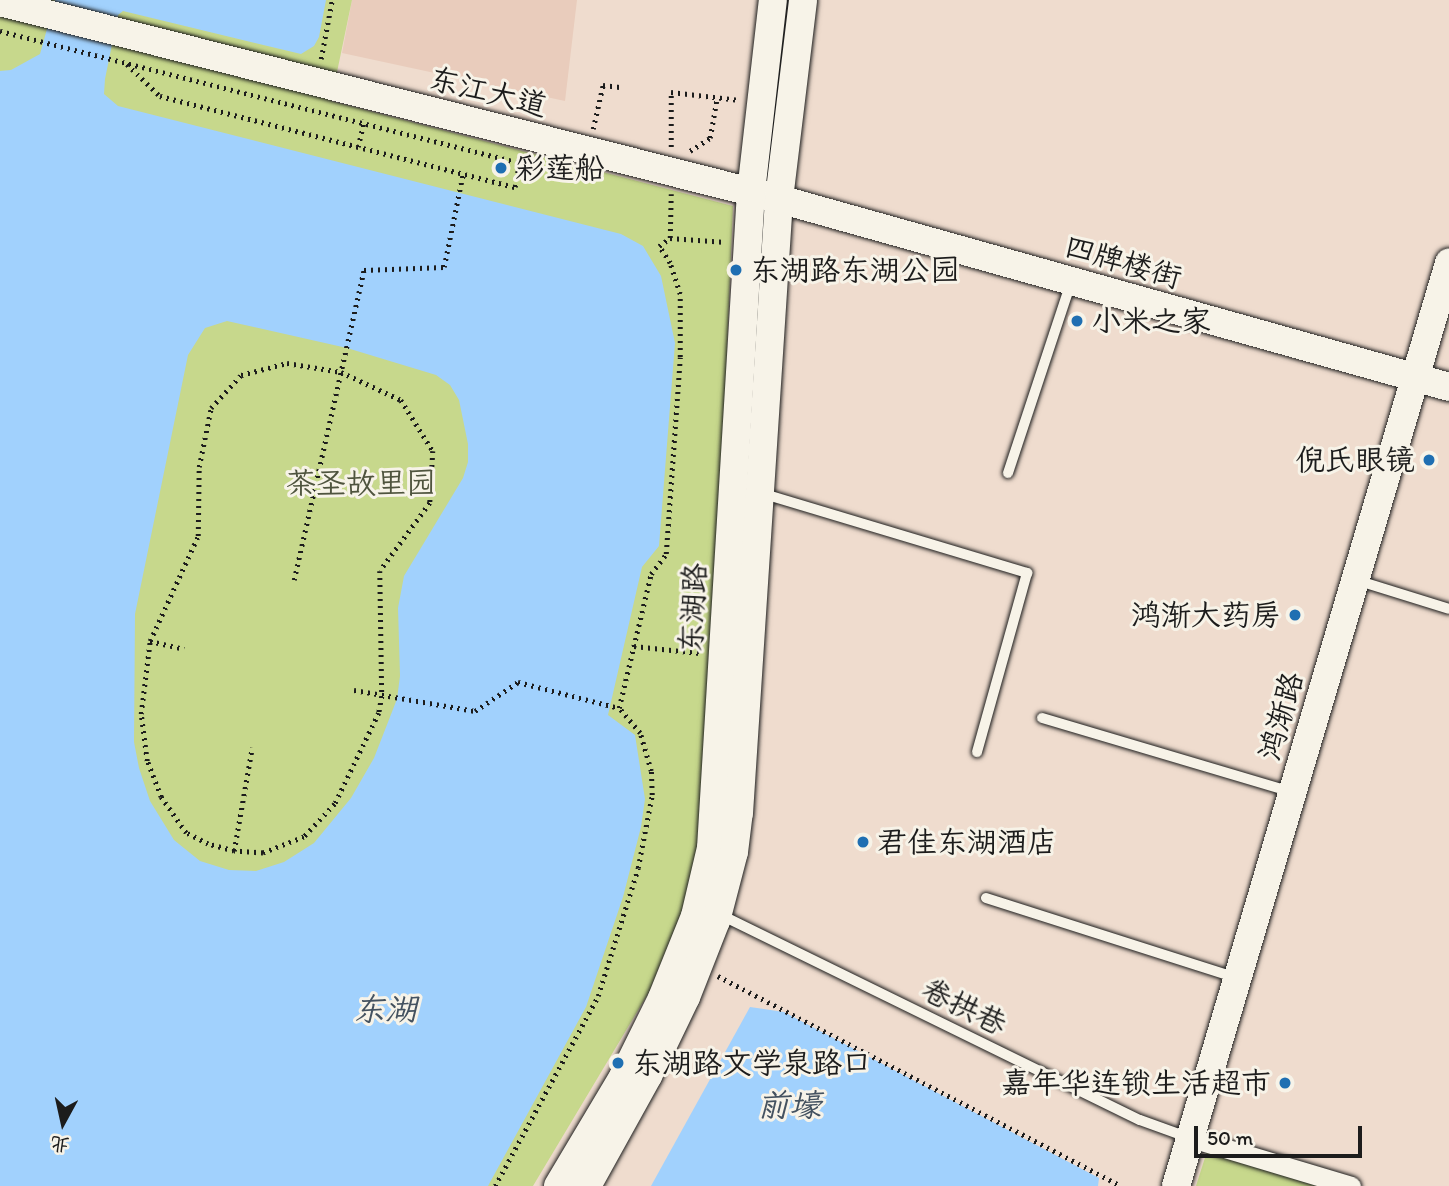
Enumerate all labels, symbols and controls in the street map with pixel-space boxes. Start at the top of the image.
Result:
street label: 东江大道 [425,60,551,124]
place label: 彩莲船 [515,150,605,186]
marker: 彩莲船 [493,160,509,176]
street label: 四牌楼街 [1060,228,1186,296]
place label: 东湖路东湖公园 [750,252,960,288]
marker: 东湖路东湖公园 [728,262,744,278]
place label: 小米之家 [1091,303,1211,339]
marker: 小米之家 [1069,313,1085,329]
place label: 倪氏眼镜 [1295,442,1415,478]
marker: 倪氏眼镜 [1421,452,1437,468]
park label: 茶圣故里园 [286,465,436,501]
street label: 东湖路 [673,562,713,654]
place label: 鸿渐大药房 [1131,597,1281,633]
marker: 鸿渐大药房 [1287,607,1303,623]
street label: 鸿渐路 [1251,668,1311,764]
place label: 君佳东湖酒店 [877,824,1057,860]
marker: 君佳东湖酒店 [855,834,871,850]
street label: 卷拱巷 [916,971,1012,1043]
water label: 东湖 [353,990,417,1028]
place label: 东湖路文学泉路口 [632,1045,872,1081]
marker: 东湖路文学泉路口 [610,1055,626,1071]
place label: 嘉年华连锁生活超市 [1001,1065,1271,1101]
marker: 嘉年华连锁生活超市 [1277,1075,1293,1091]
water label: 前壕 [757,1086,821,1124]
north arrow [28,1088,98,1158]
scale bar [1197,1112,1365,1156]
text: 50 m [1207,1125,1253,1150]
text: 北 [49,1132,71,1157]

